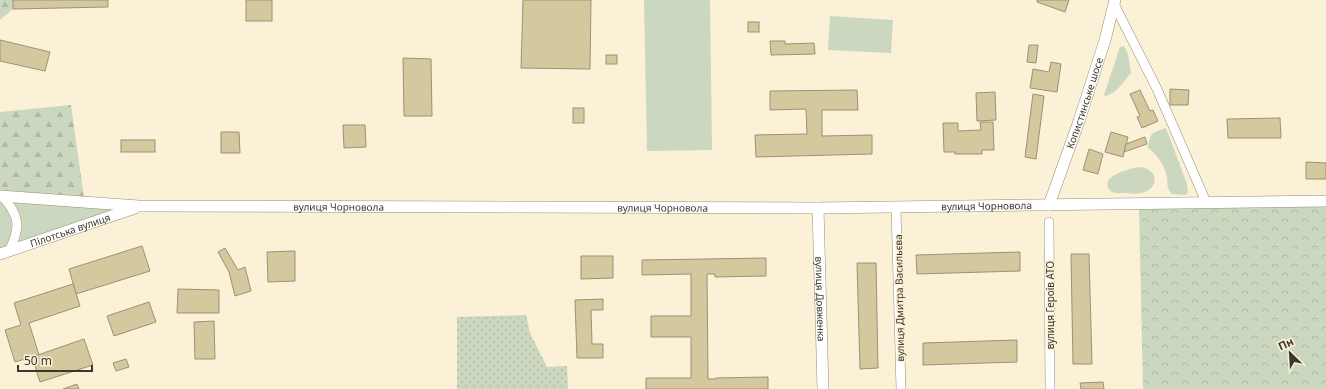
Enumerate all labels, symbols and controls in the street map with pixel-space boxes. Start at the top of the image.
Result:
street label: Копистинське шосе [1063,55,1106,150]
street label: вулиця Чорновола [941,198,1032,213]
street label: вулиця Чорновола [293,199,384,214]
street label: вулиця Чорновола [617,200,708,215]
street label: Пілотська вулиця [28,210,112,250]
street label: вулиця Дмитра Васильєва [891,234,907,362]
street label: вулиця Довженка [812,256,829,342]
street label: вулиця Героїв АТО [1043,260,1057,349]
north arrow [1270,333,1310,373]
text: Пн [1275,333,1296,354]
scale bar [18,347,92,373]
text: 50 m [24,352,52,369]

